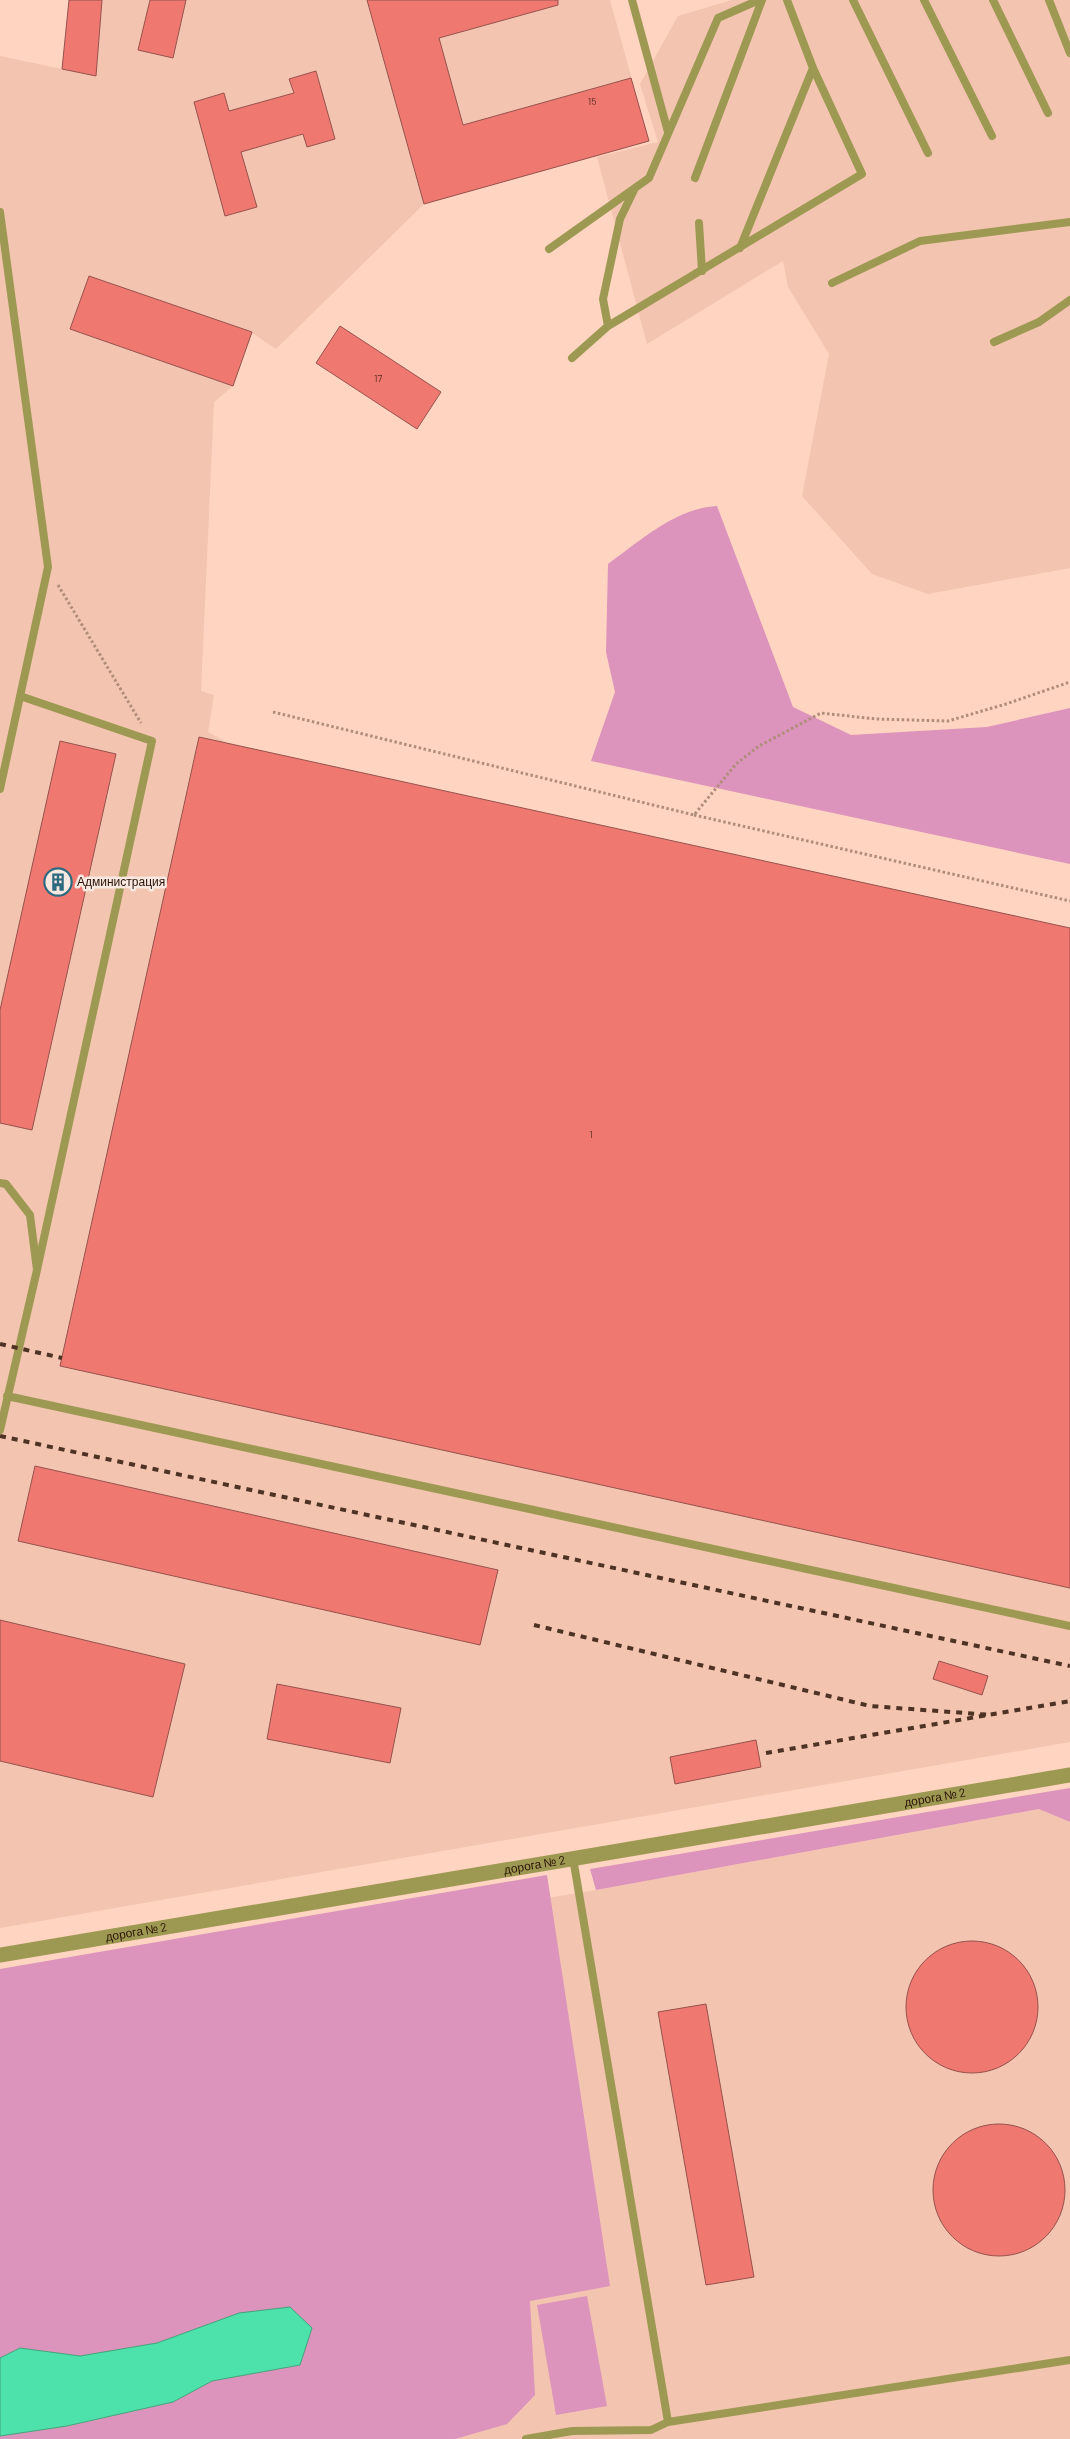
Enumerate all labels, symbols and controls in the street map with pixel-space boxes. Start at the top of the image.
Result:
house number: 15 [588,95,596,107]
house number: 17 [374,372,382,384]
building icon: Администрация [43,867,73,897]
place label: Администрация [77,874,165,889]
house number: 1 [589,1128,593,1140]
street label: дорога № 2 [903,1785,966,1810]
street label: дорога № 2 [503,1852,566,1877]
street label: дорога № 2 [104,1919,168,1944]

